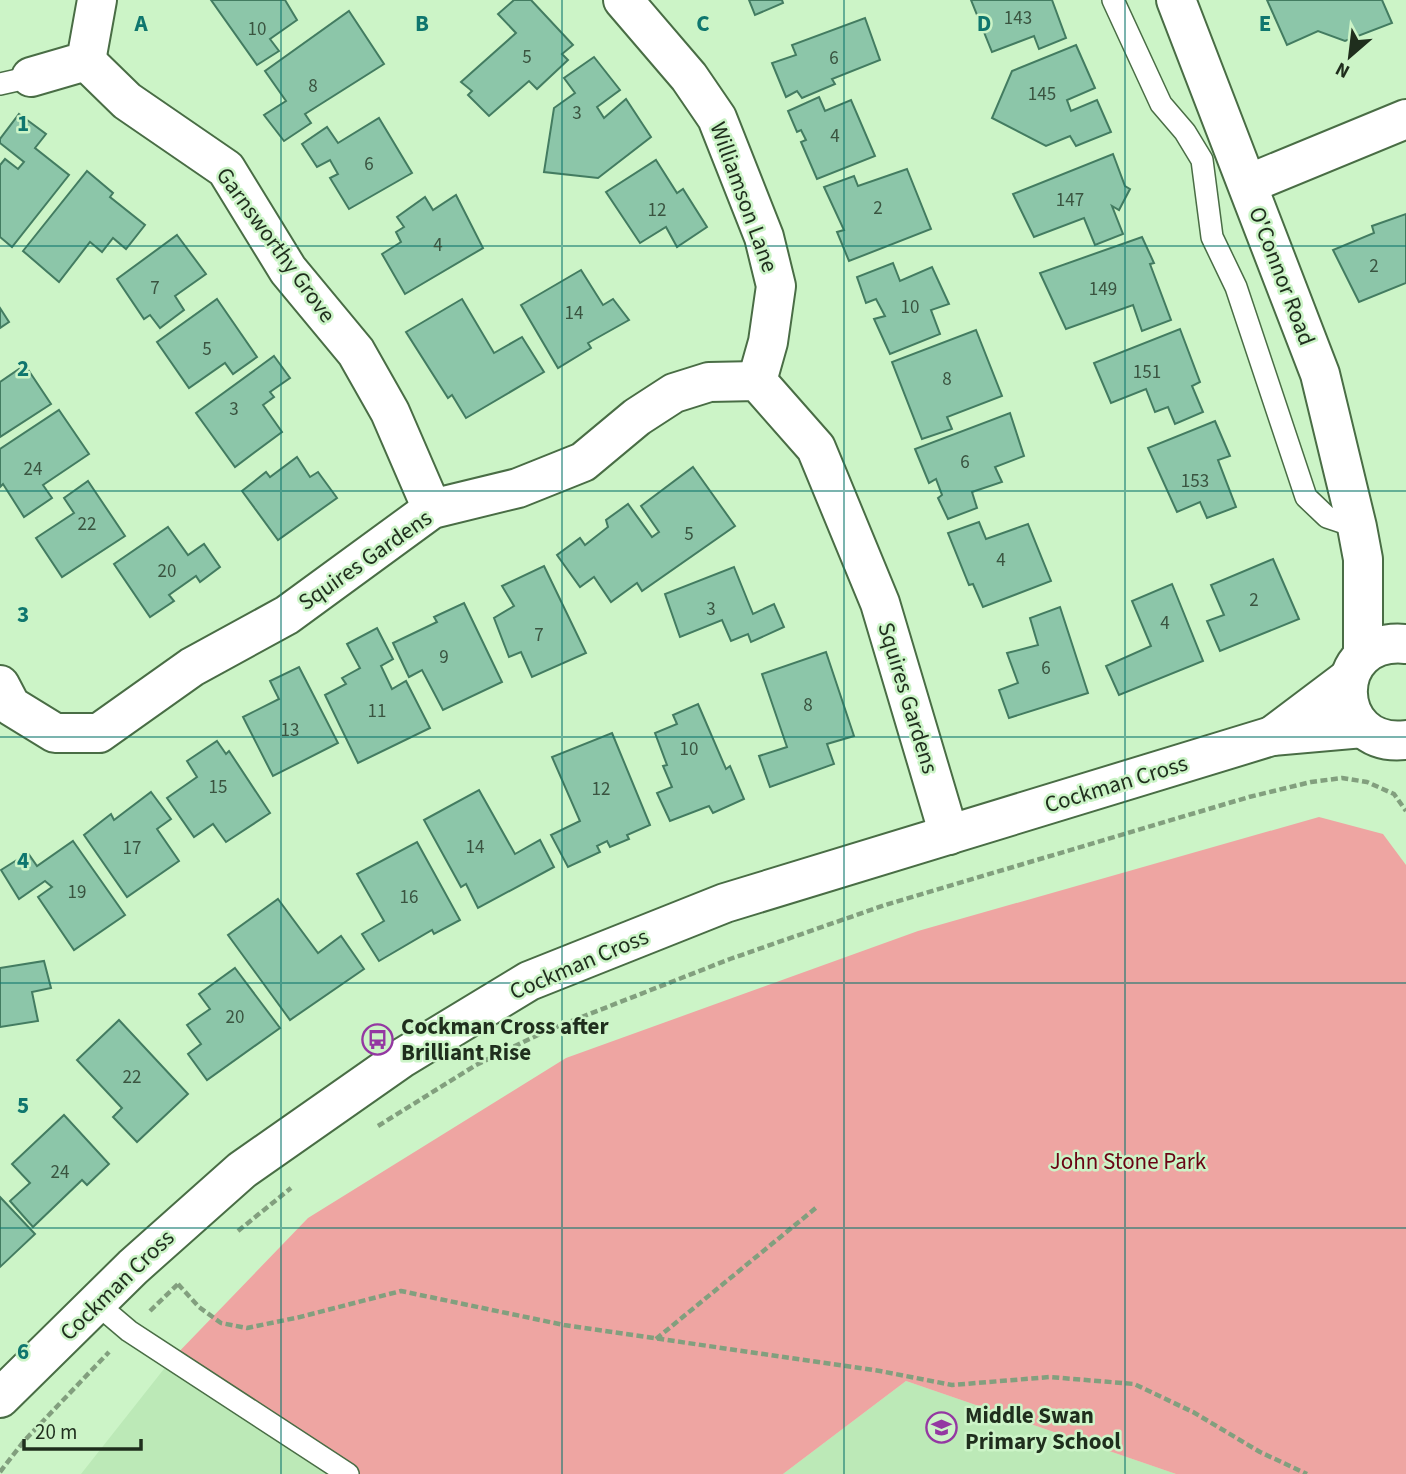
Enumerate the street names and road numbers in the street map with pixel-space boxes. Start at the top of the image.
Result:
street label: Williamson Lane [702,117,786,277]
street label: Garnsworthy Grove [208,161,344,329]
street label: O'Connor Road [1240,202,1324,350]
street label: Squires Gardens [291,502,439,618]
street label: Squires Gardens [869,618,947,778]
street label: Cockman Cross [1040,747,1192,821]
street label: Cockman Cross [504,920,654,1008]
street label: Cockman Cross [52,1222,182,1348]

